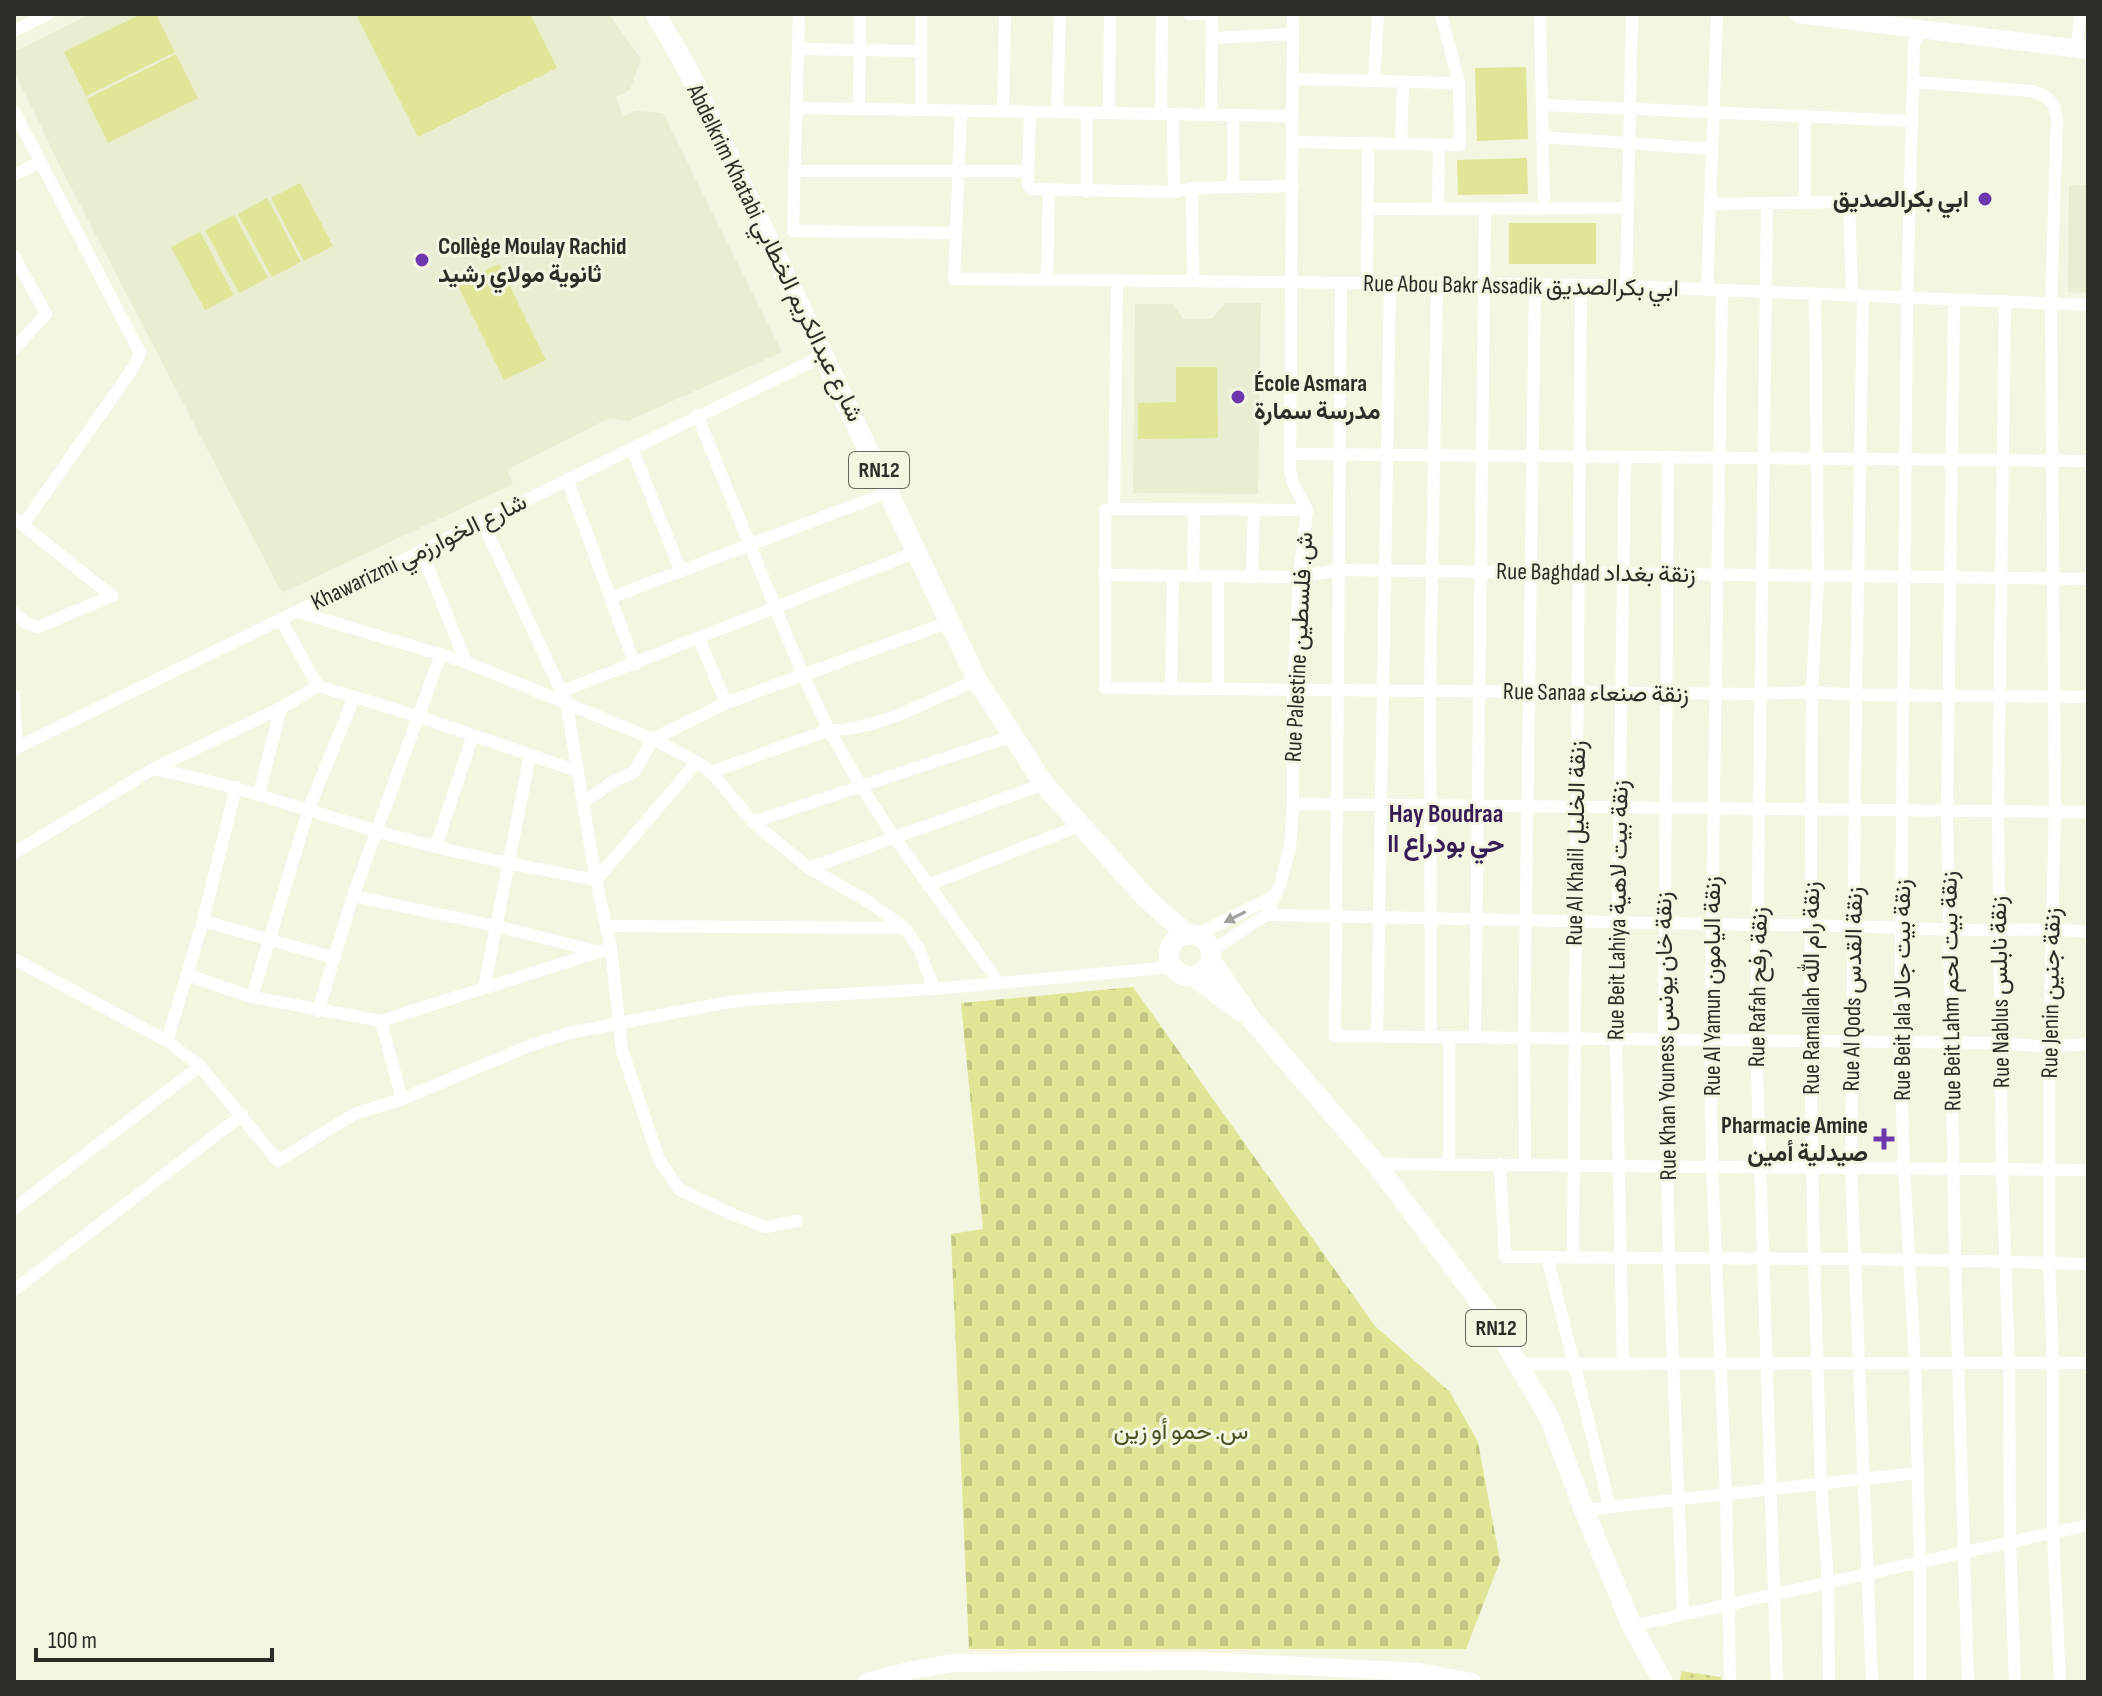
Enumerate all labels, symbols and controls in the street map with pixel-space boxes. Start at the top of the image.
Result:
street label: Abdelkrim Khatabi شارع عبدالكريم الخطابي [676,79,870,428]
place label: ابي بكرالصديق [1833,185,1969,219]
marker: ابي بكرالصديق [1976,190,1994,208]
place label: Collège Moulay Rachid ثانوية مولاي رشيد [438,232,626,294]
marker: Collège Moulay Rachid ثانوية مولاي رشيد [413,251,431,269]
street label: Rue Abou Bakr Assadik ابي بكرالصديق [1363,269,1679,307]
place label: École Asmara مدرسة سمارة [1254,369,1381,426]
marker: École Asmara مدرسة سمارة [1229,388,1247,406]
road number: RN12 [849,452,909,488]
street label: Khawarizmi شارع الخوارزمي [306,487,533,620]
street label: Rue Palestine ش. فلسطين [1278,531,1320,763]
street label: Rue Baghdad زنقة بغداد [1496,557,1696,589]
street label: Rue Sanaa زنقة صنعاء [1503,677,1689,709]
street label: Rue Al Khalil زنقة الخليل [1560,740,1592,946]
street label: Rue Beit Lahiya زنقة بيت لاهية [1601,780,1635,1040]
district label: Hay Boudraa II حي بودراع [1388,799,1504,865]
street label: Rue Beit Lahm زنقة بيت لحم [1934,871,1969,1111]
street label: Rue Al Yamun زنقة اليامون [1698,876,1727,1096]
street label: Rue Beit Jala زنقة بيت جالا [1888,879,1917,1101]
street label: Rue Ramallah زنقة رام الله [1797,881,1827,1095]
street label: Rue Al Qods زنقة القدس [1837,886,1869,1092]
street label: Rue Khan Youness زنقة خان يونس [1649,891,1683,1181]
street label: Rue Nablus زنقة نابلس [1984,896,2016,1088]
street label: Rue Rafah زنقة رفح [1742,907,1776,1067]
street label: Rue Jenin زنقة جنين [2035,907,2067,1079]
one-way arrow [1223,910,1246,923]
place label: Pharmacie Amine صيدلية أمين [1721,1111,1868,1168]
marker: Pharmacie Amine صيدلية أمين [1875,1130,1893,1148]
road number: RN12 [1466,1310,1526,1346]
park label: س. حمو أو زين [1114,1417,1248,1446]
scale bar [36,1612,272,1662]
text: 100 m [48,1626,97,1655]

